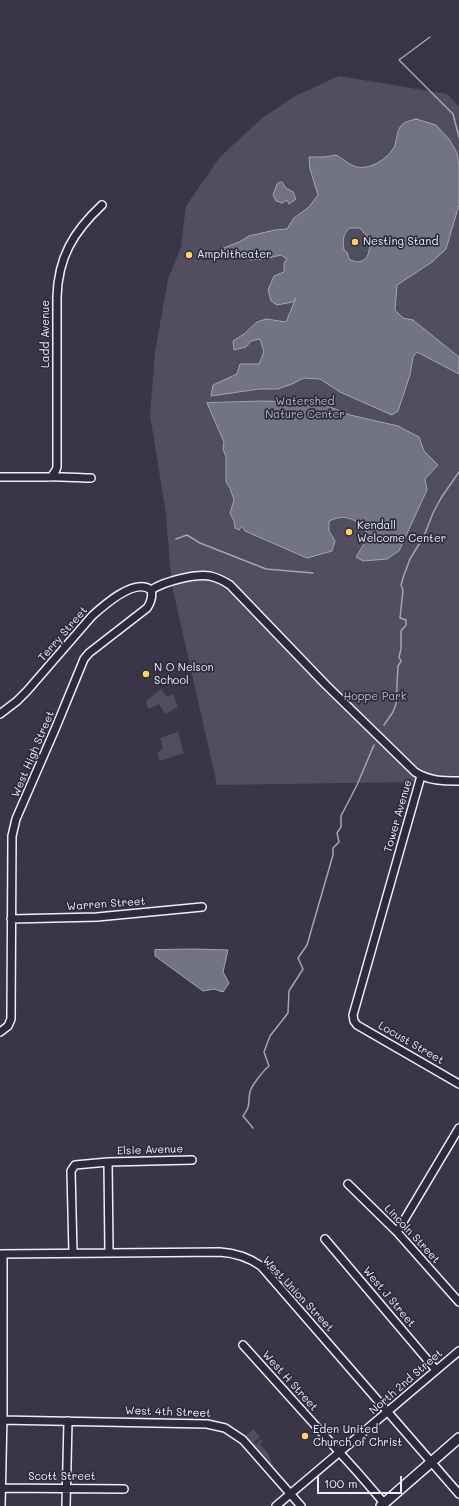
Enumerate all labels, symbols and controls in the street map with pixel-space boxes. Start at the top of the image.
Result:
place label: Nesting Stand [363,235,438,249]
marker: Nesting Stand [350,237,360,247]
place label: Amphitheater [197,248,272,262]
marker: Amphitheater [184,250,194,260]
street label: Ladd Avenue [39,300,53,368]
park label: Watershed Nature Center [265,395,345,421]
place label: Kendall Welcome Center [357,519,446,545]
marker: Kendall Welcome Center [344,527,354,537]
street label: Terry Street [36,604,90,664]
place label: N O Nelson School [154,661,214,687]
marker: N O Nelson School [141,669,151,679]
park label: Hoppe Park [343,690,407,704]
street label: West High Street [9,709,57,799]
street label: Tower Avenue [381,778,415,854]
street label: Warren Street [66,895,146,913]
street label: Locust Street [376,1019,446,1067]
street label: Elsie Avenue [117,1142,183,1158]
street label: Lincoln Street [381,1202,443,1266]
street label: West Union Street [260,1254,336,1334]
street label: West J Street [360,1264,418,1330]
street label: North 2nd Street [367,1347,445,1417]
street label: West H Street [259,1348,321,1414]
street label: West 4th Street [125,1404,211,1420]
place label: Eden United Church of Christ [313,1423,402,1449]
marker: Eden United Church of Christ [300,1431,310,1441]
scale bar [319,1468,404,1494]
street label: Scott Street [28,1470,96,1484]
text: 100 m [324,1475,358,1491]

